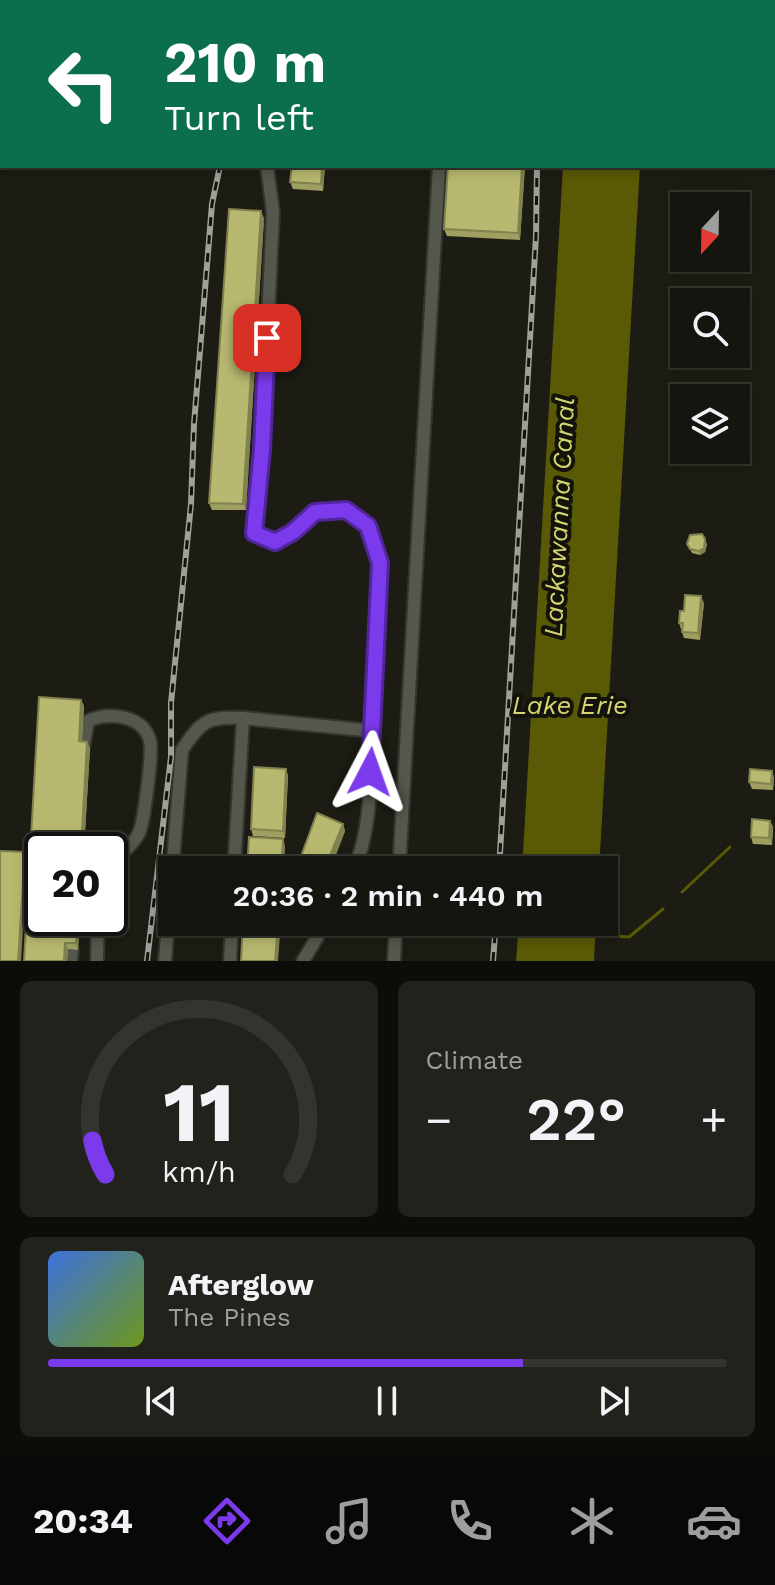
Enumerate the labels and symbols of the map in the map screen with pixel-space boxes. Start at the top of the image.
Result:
north arrow [670,192,750,272]
pin [233,304,301,372]
water label: Lackawanna Canal [538,396,580,638]
water label: Lake Erie [512,690,628,720]
position arrow [328,730,412,814]
speed limit sign: 20 [24,832,128,936]

